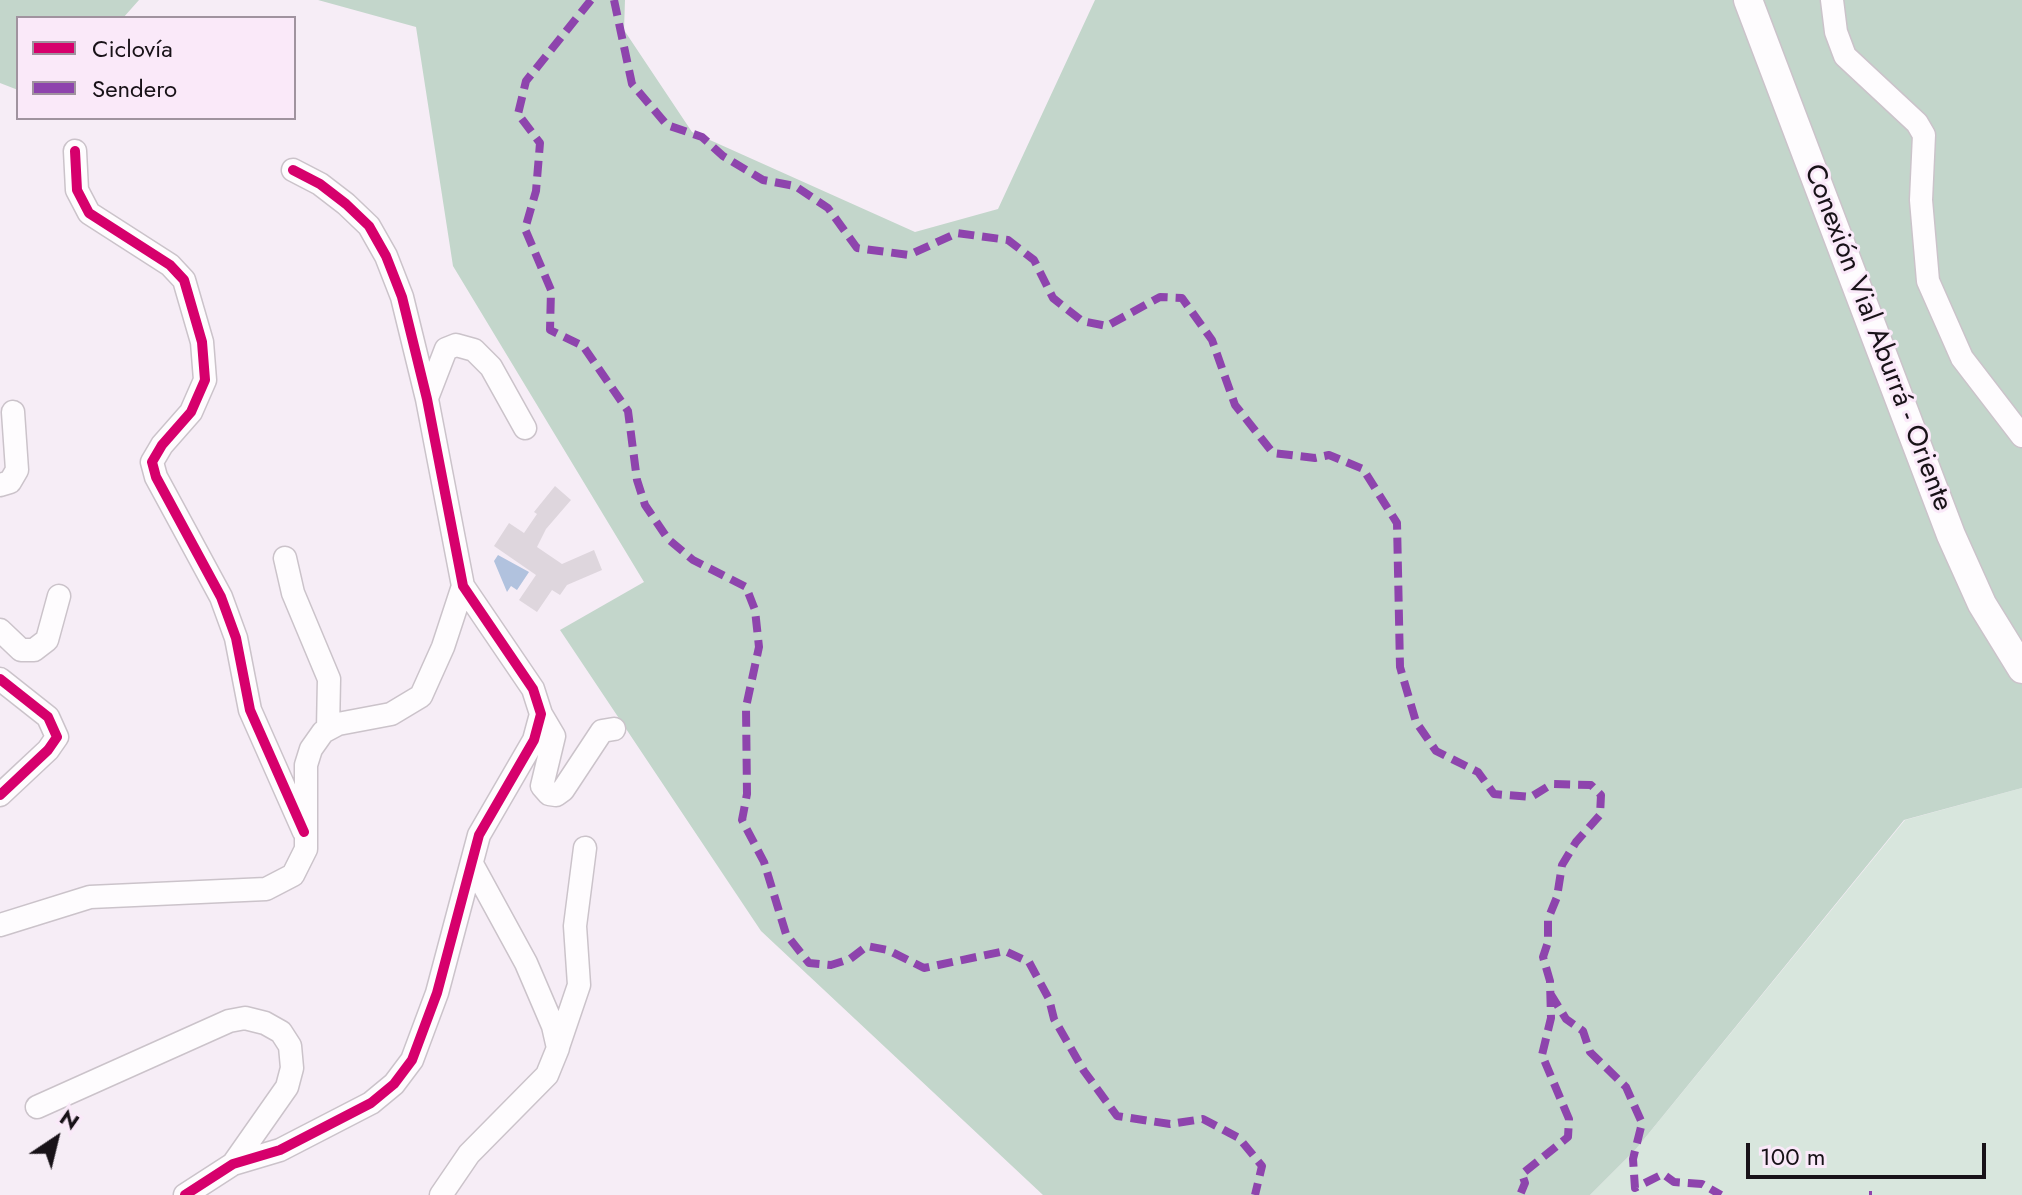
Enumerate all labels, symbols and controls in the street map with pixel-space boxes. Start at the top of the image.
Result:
legend [16,16,296,120]
text: Ciclovía [92,31,173,66]
text: Sendero [92,71,177,106]
street label: Conexión Vial Aburrá - Oriente [1795,160,1959,516]
north arrow [16,1099,96,1179]
text: N [53,1101,86,1137]
scale bar [1750,1127,1990,1177]
text: 100 m [1760,1139,1826,1174]

